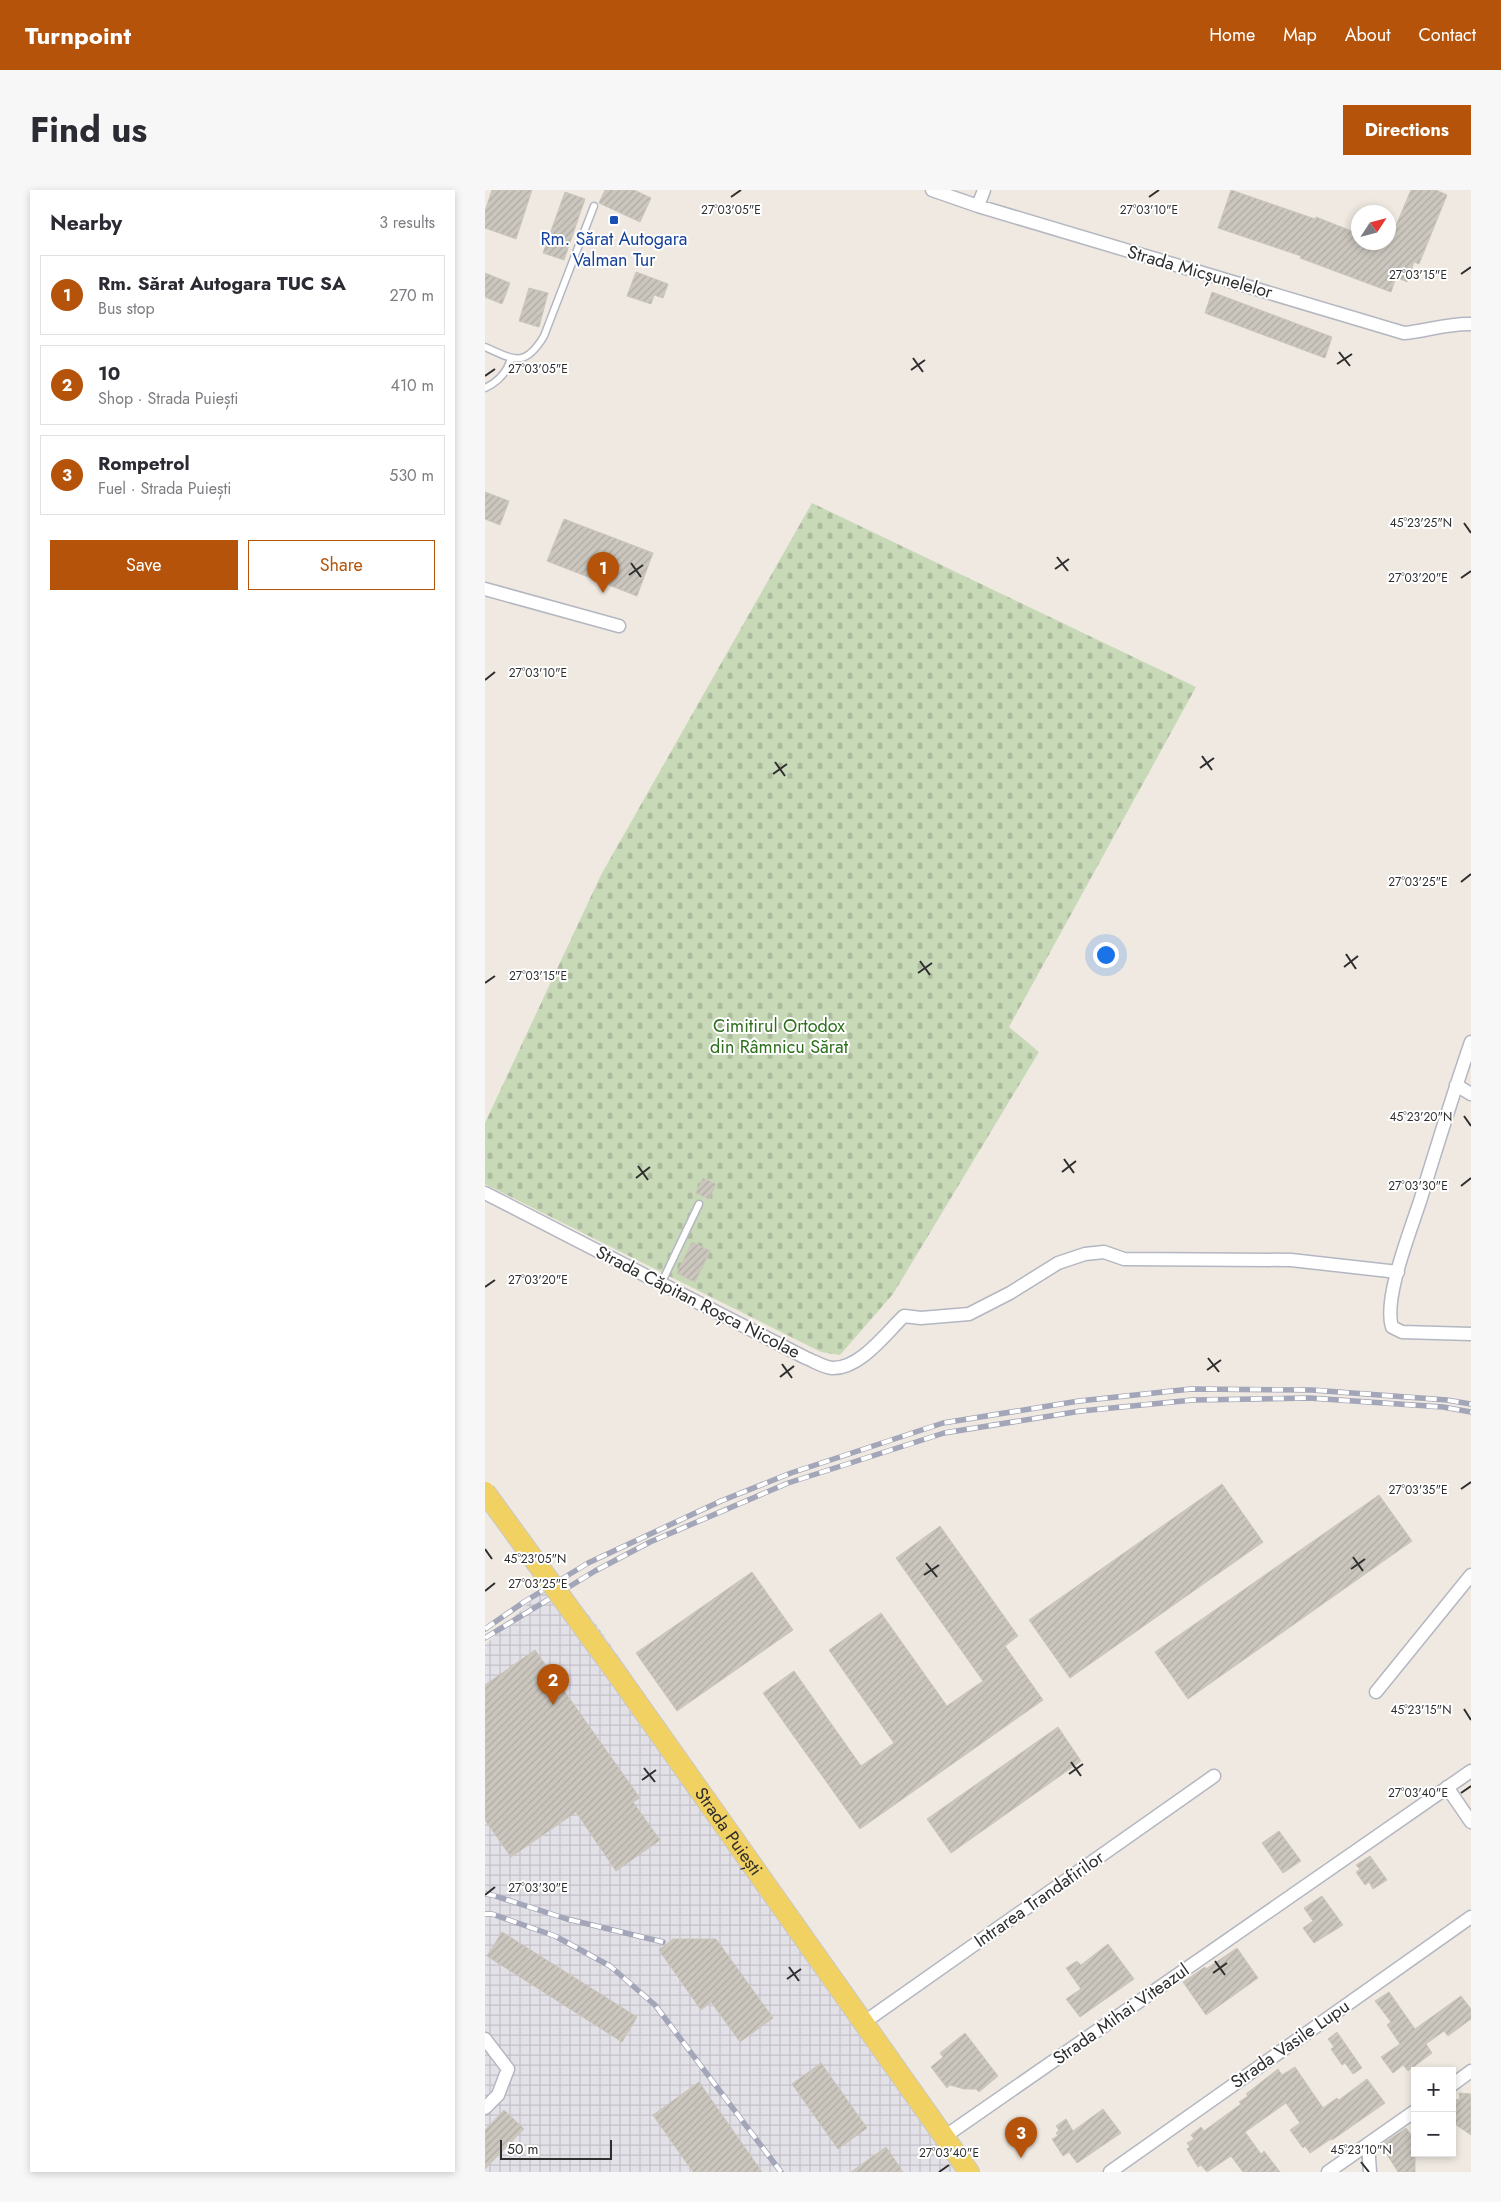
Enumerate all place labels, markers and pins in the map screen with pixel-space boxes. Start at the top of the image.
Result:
marker: Rm. Sărat Autogara Valman Tur [608,214,620,226]
place label: Rm. Sărat Autogara Valman Tur [541,226,687,273]
pin: 1 [587,552,619,593]
pin: 2 [537,1664,569,1705]
pin: 3 [1005,2117,1037,2158]

